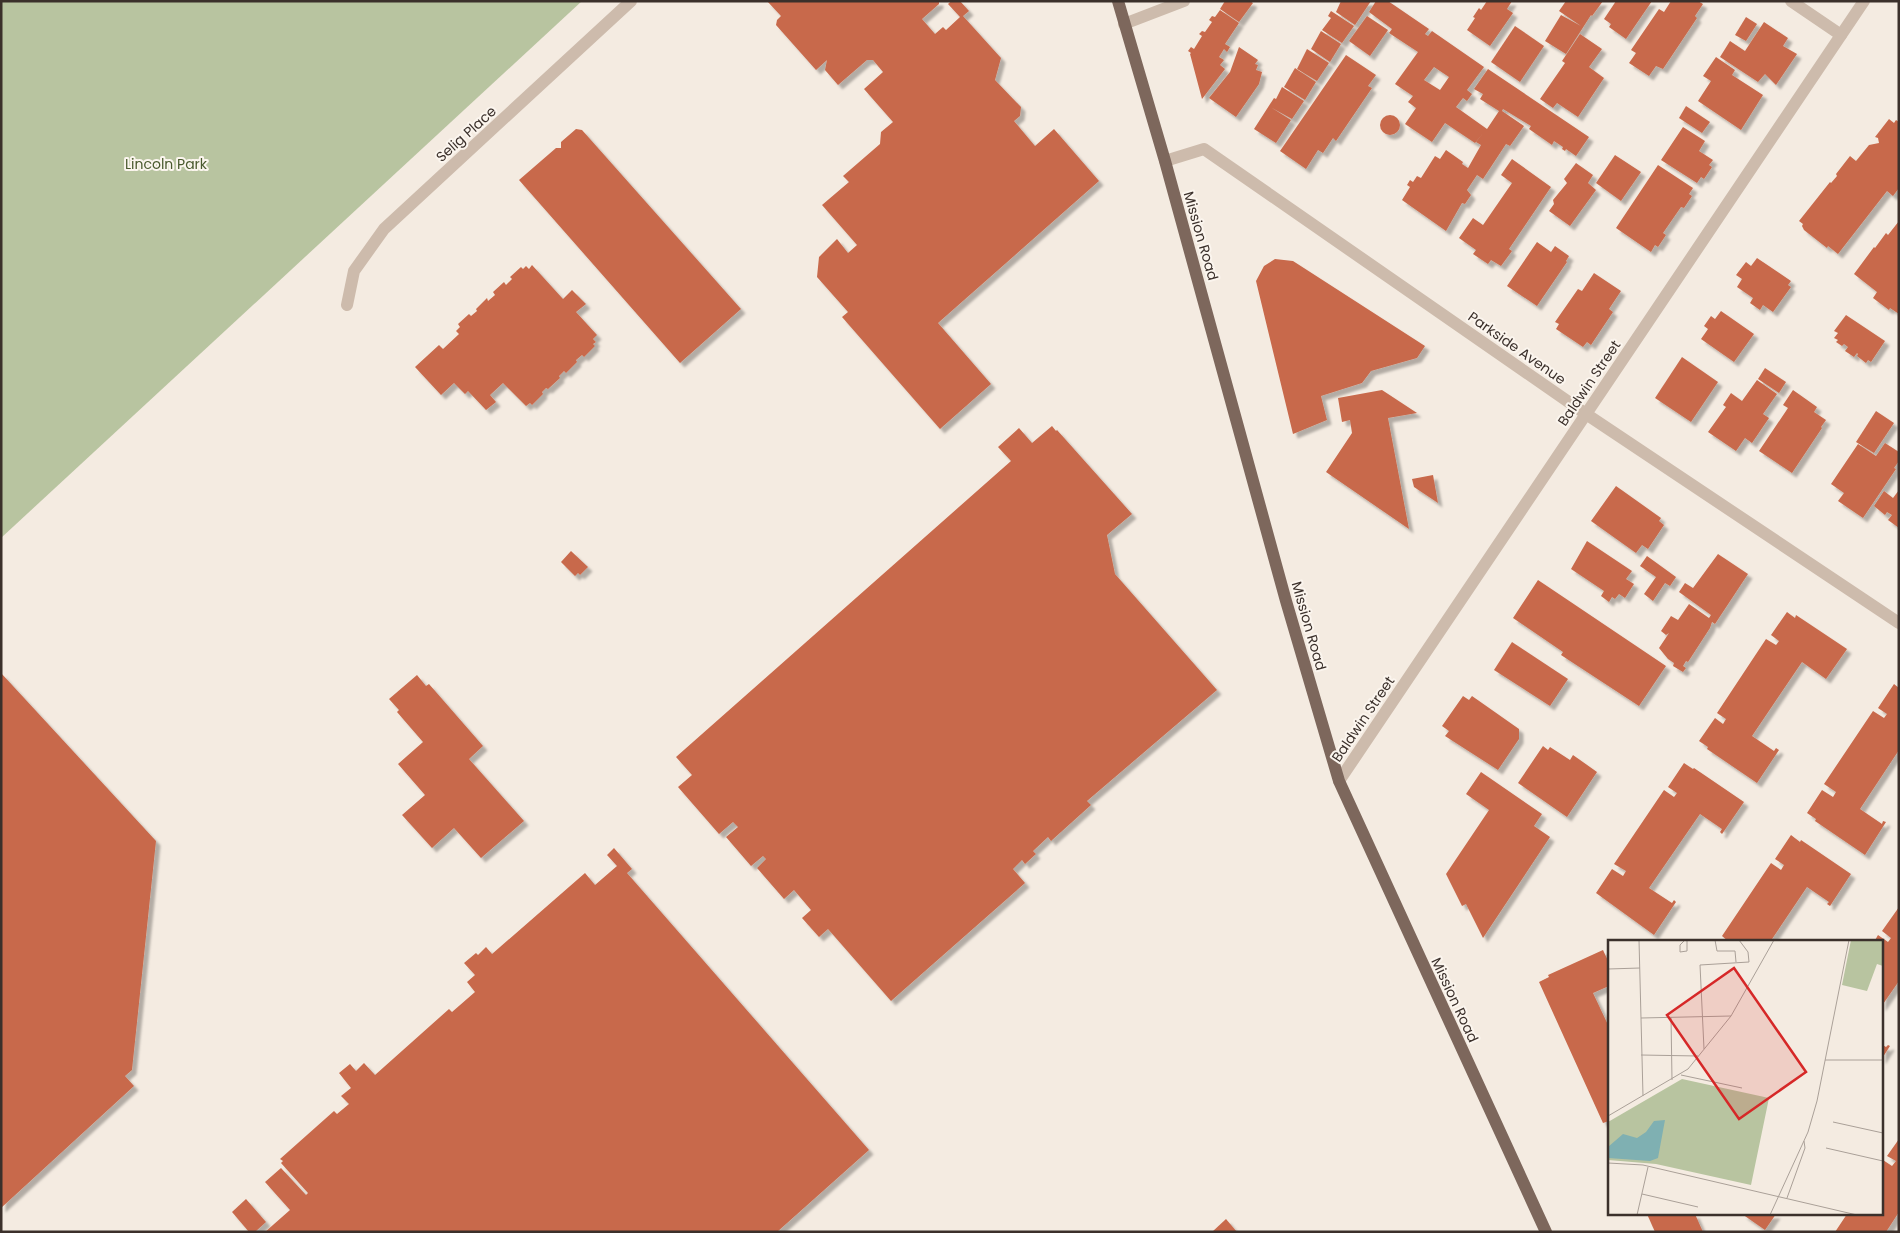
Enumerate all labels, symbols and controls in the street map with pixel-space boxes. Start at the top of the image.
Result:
street label: Selig Place [431,101,501,167]
park label: Lincoln Park [125,154,208,174]
street label: Mission Road [1179,189,1223,283]
street label: Parkside Avenue [1464,307,1570,389]
street label: Baldwin Street [1553,336,1625,430]
street label: Mission Road [1287,579,1331,673]
street label: Baldwin Street [1327,672,1399,766]
inset map [1608,940,1882,1216]
street label: Mission Road [1427,954,1483,1046]

